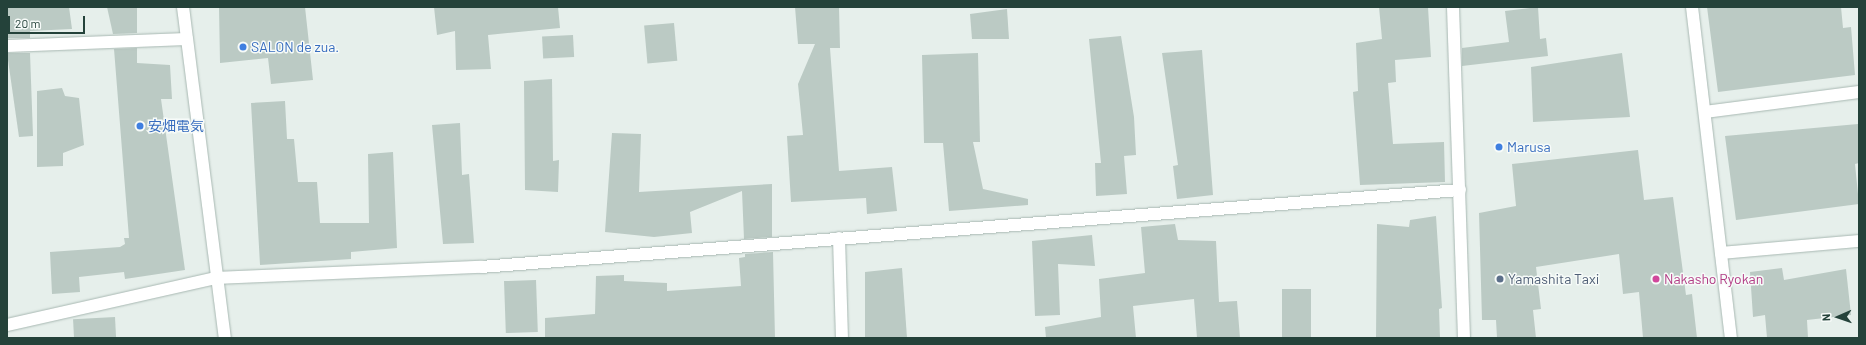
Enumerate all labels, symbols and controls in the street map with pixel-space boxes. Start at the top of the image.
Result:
scale bar [10,8,87,34]
text: 20 m [15,16,41,30]
place label: SALON de zua. [251,39,339,55]
marker: SALON de zua. [238,42,248,52]
place label: 安畑電気 [148,118,204,134]
marker: 安畑電気 [135,121,145,131]
place label: Marusa [1507,139,1551,155]
marker: Marusa [1494,142,1504,152]
place label: Yamashita Taxi [1508,271,1599,287]
place label: Nakasho Ryokan [1664,271,1763,287]
marker: Yamashita Taxi [1495,274,1505,284]
marker: Nakasho Ryokan [1651,274,1661,284]
north arrow [1818,297,1858,337]
text: N [1819,314,1832,321]

